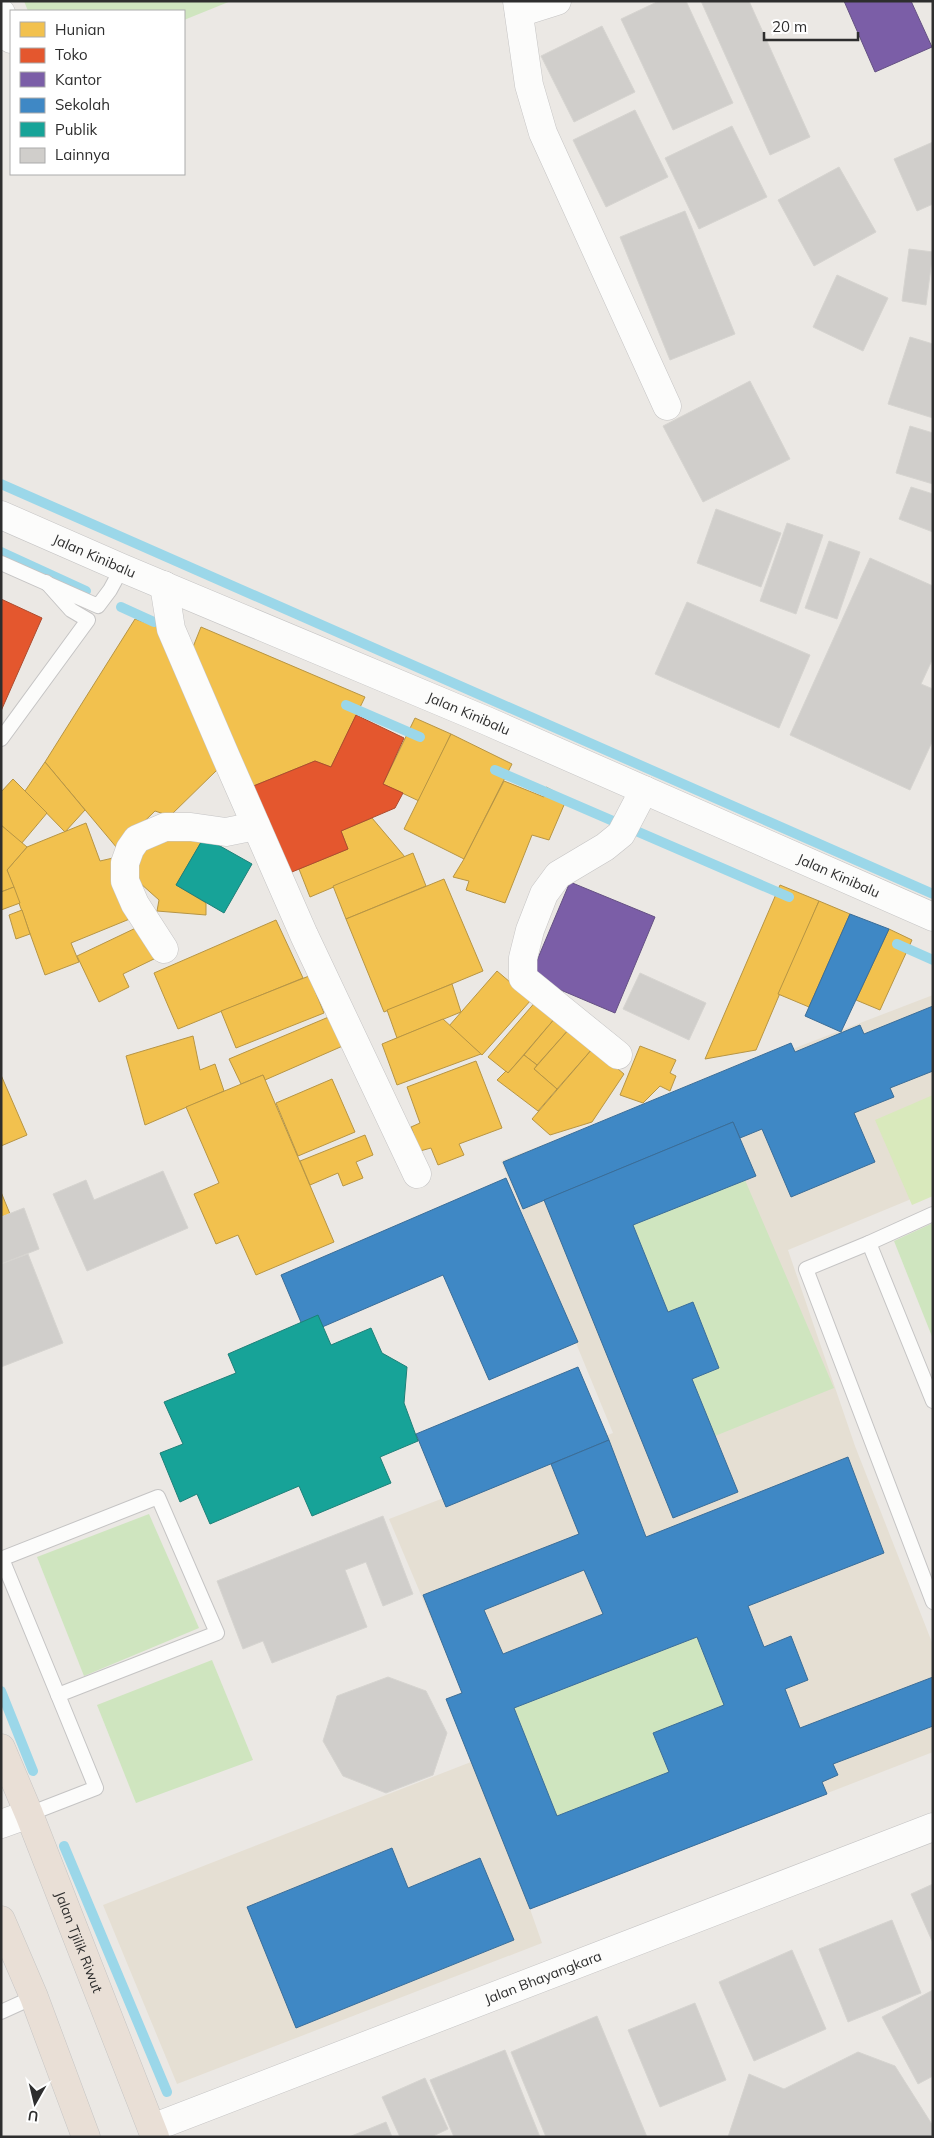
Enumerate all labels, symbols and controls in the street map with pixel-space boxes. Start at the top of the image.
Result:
legend [10,10,185,175]
scale bar [764,10,858,42]
text: 20 m [772,17,807,36]
text: Hunian [55,20,105,39]
text: Toko [55,45,88,64]
text: Kantor [55,70,102,89]
text: Sekolah [55,95,110,114]
text: Publik [55,120,97,139]
text: Lainnya [55,145,110,164]
street label: Jalan Kinibalu [50,530,139,582]
street label: Jalan Kinibalu [424,688,513,739]
street label: Jalan Kinibalu [794,849,883,902]
street label: Jalan Tjilik Riwut [51,1889,107,1995]
street label: Jalan Bhayangkara [482,1947,604,2008]
north arrow [10,2078,60,2128]
text: U [27,2106,40,2126]

